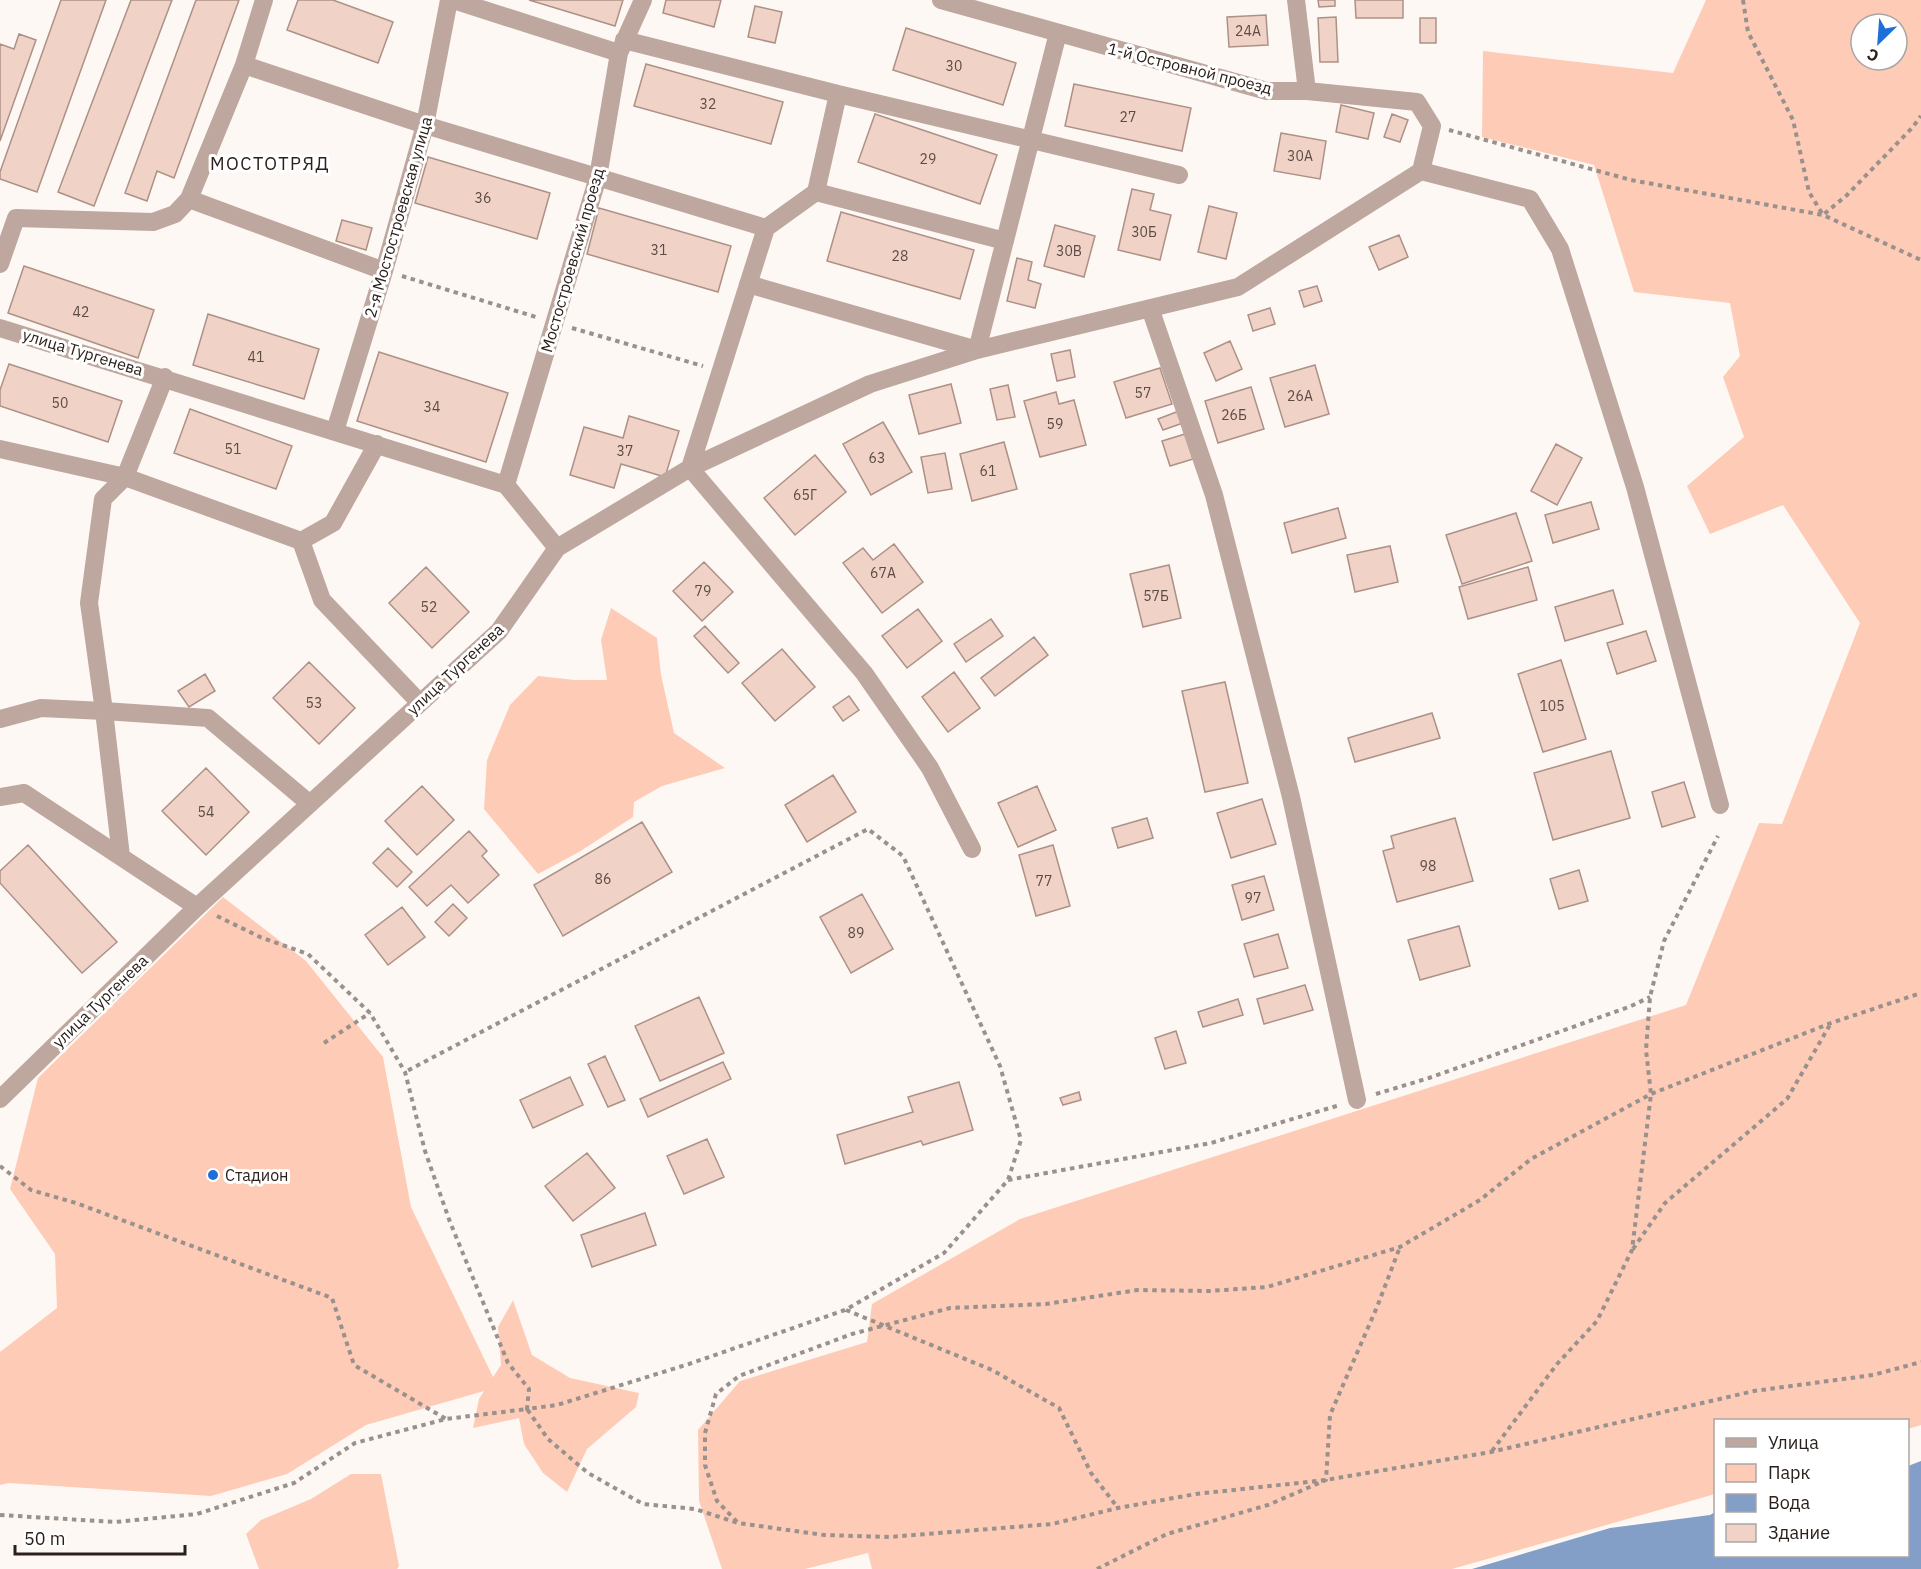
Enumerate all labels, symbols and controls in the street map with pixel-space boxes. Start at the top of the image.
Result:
north arrow [1849,12,1909,72]
house number: 24А [1235,22,1261,40]
street label: 1-й Островной проезд [1106,38,1275,98]
text: С [1864,44,1882,67]
house number: 30 [946,57,962,75]
house number: 32 [700,95,716,113]
house number: 27 [1120,108,1136,126]
street label: 2-я Мостостроевская улица [360,114,436,320]
house number: 30А [1287,147,1313,165]
house number: 29 [920,150,936,168]
district label: МОСТОТРЯД [210,152,330,175]
street label: Мостостроевский проезд [536,165,608,355]
house number: 36 [475,189,491,207]
house number: 30Б [1131,223,1157,241]
house number: 31 [651,241,667,259]
house number: 30В [1056,242,1082,260]
house number: 28 [892,247,908,265]
house number: 42 [73,303,89,321]
street label: улица Тургенева [20,324,146,380]
house number: 41 [248,348,264,366]
house number: 57 [1135,384,1151,402]
house number: 26А [1287,387,1313,405]
house number: 50 [52,394,68,412]
house number: 34 [424,398,440,416]
house number: 26Б [1221,406,1247,424]
house number: 59 [1047,415,1063,433]
house number: 51 [225,440,241,458]
house number: 37 [617,442,633,460]
house number: 63 [869,449,885,467]
house number: 61 [980,462,996,480]
house number: 65Г [793,486,817,504]
house number: 67А [870,564,896,582]
house number: 79 [695,582,711,600]
house number: 57Б [1143,587,1169,605]
house number: 52 [421,598,437,616]
street label: улица Тургенева [403,619,508,719]
house number: 53 [306,694,322,712]
house number: 105 [1539,697,1565,715]
house number: 54 [198,803,214,821]
house number: 98 [1420,857,1436,875]
house number: 86 [595,870,611,888]
house number: 77 [1036,872,1052,890]
house number: 97 [1245,889,1261,907]
house number: 89 [848,924,864,942]
street label: улица Тургенева [48,950,152,1052]
place label: Стадион [225,1165,289,1185]
marker: Стадион [206,1168,220,1182]
legend [1714,1419,1909,1557]
text: Улица [1768,1431,1819,1454]
text: Парк [1768,1461,1811,1484]
text: Вода [1768,1491,1811,1514]
scale bar [15,1518,184,1556]
text: Здание [1768,1521,1830,1544]
text: 50 m [24,1527,66,1550]

